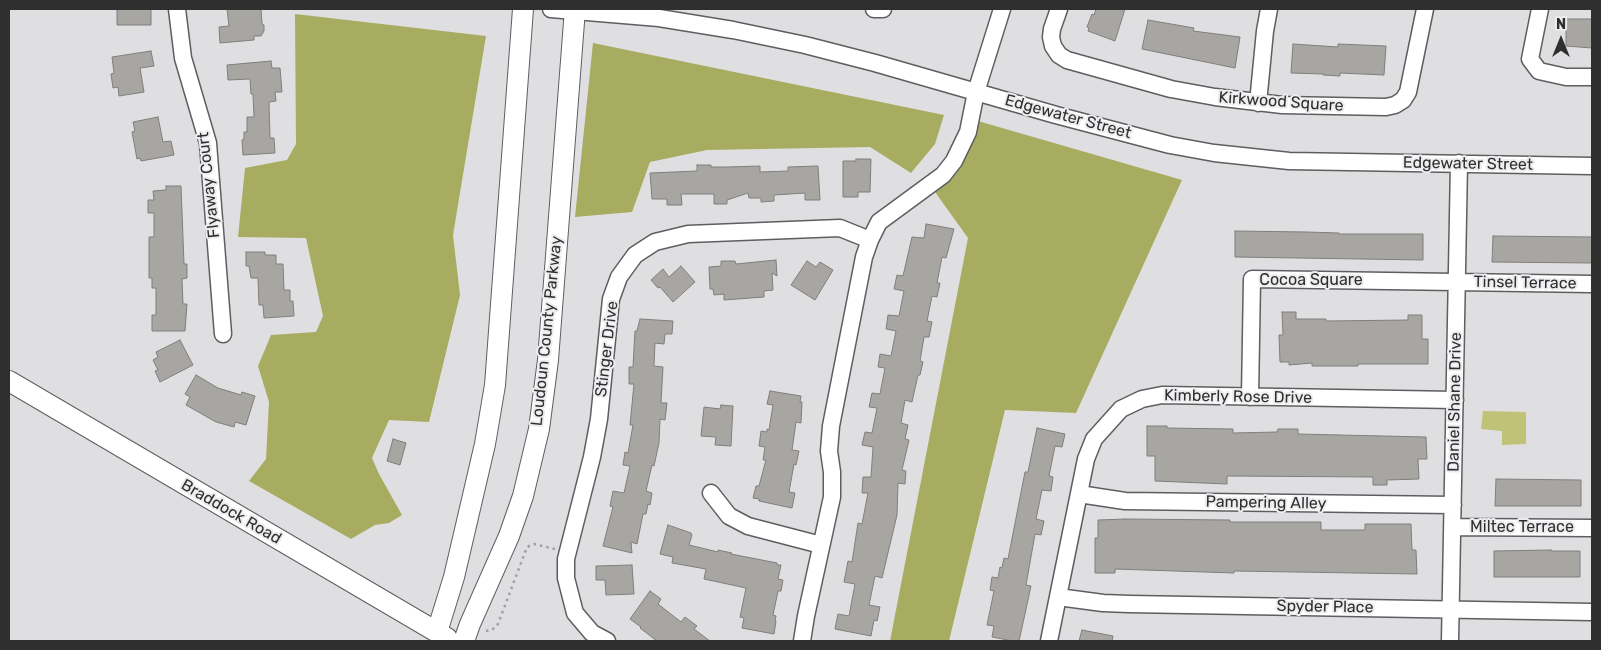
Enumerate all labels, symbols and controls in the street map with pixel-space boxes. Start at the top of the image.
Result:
north arrow [1536,15,1586,65]
text: N [1556,16,1566,33]
street label: Kirkwood Square [1218,88,1344,116]
street label: Edgewater Street [1003,91,1133,143]
street label: Flyaway Court [194,131,224,239]
street label: Edgewater Street [1403,153,1533,175]
street label: Loudoun County Parkway [527,235,567,427]
street label: Cocoa Square [1259,270,1363,290]
street label: Tinsel Terrace [1473,273,1577,293]
street label: Stinger Drive [592,300,622,398]
street label: Daniel Shane Drive [1444,332,1466,472]
street label: Kimberly Rose Drive [1164,386,1312,408]
street label: Braddock Road [177,476,285,548]
street label: Pampering Alley [1205,492,1327,514]
street label: Miltec Terrace [1470,517,1574,537]
street label: Spyder Place [1276,597,1374,617]

